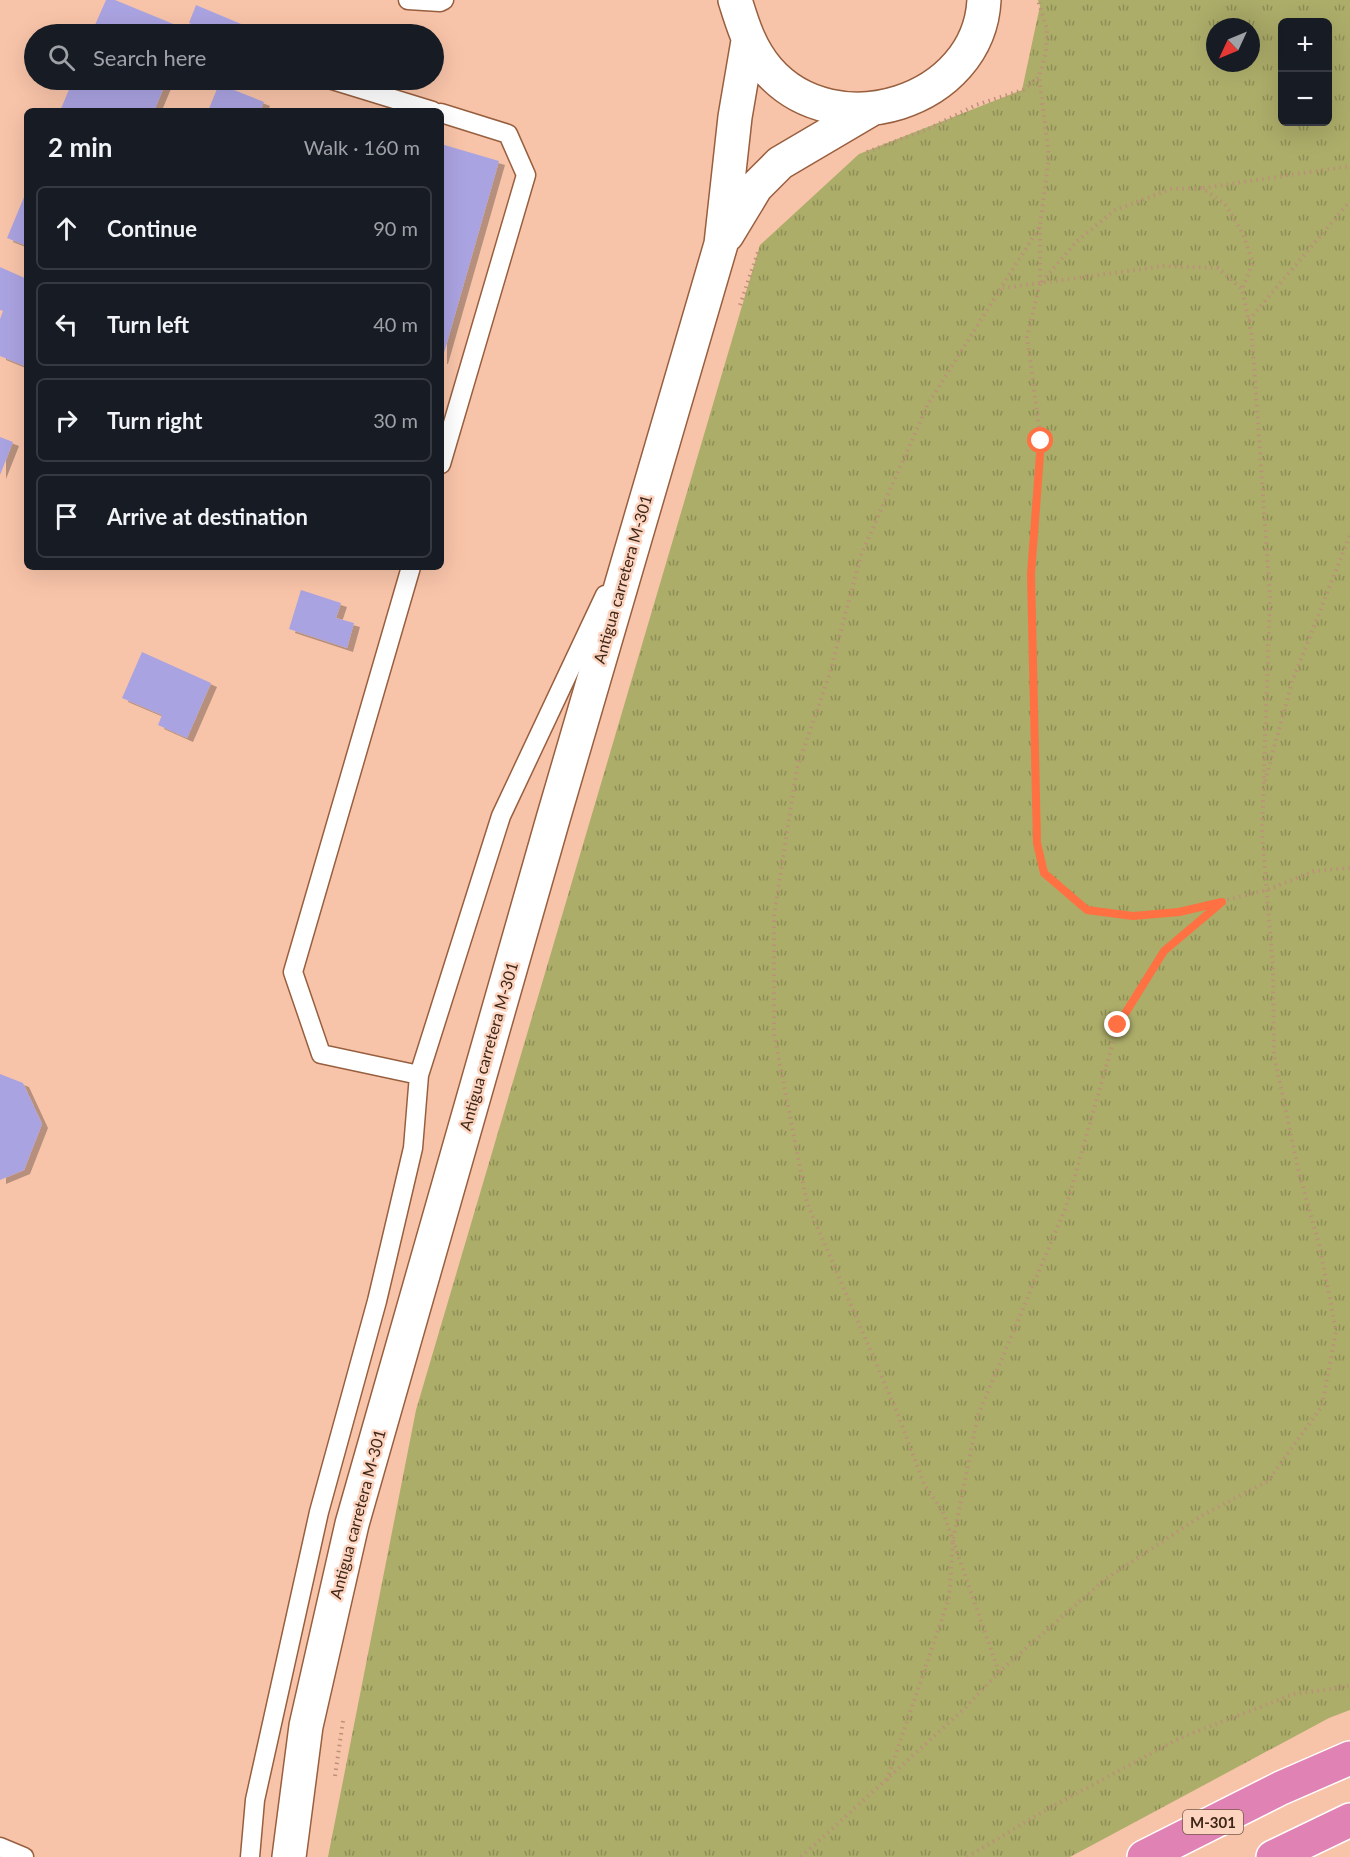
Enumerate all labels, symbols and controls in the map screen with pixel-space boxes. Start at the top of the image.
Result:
north arrow [1206,18,1260,72]
map controls [1278,18,1332,126]
button: + [1278,18,1332,72]
search box [24,24,444,90]
icon: search [45,41,78,74]
text: Search here [93,44,206,71]
button: − [1278,72,1332,126]
text: 2 min [48,131,112,163]
text: Walk · 160 m [304,135,420,159]
icon: ahead [50,212,83,245]
text: Continue [107,215,197,242]
text: 90 m [373,216,418,240]
icon: left [50,308,83,341]
text: Turn left [107,311,189,338]
text: 40 m [373,312,418,336]
icon: right [50,404,83,437]
text: Turn right [107,407,202,434]
text: 30 m [373,408,418,432]
route start [1027,427,1053,453]
street label: Antigua carretera M-301 [589,492,655,666]
icon: arrive [50,500,83,533]
text: Arrive at destination [107,503,308,530]
street label: Antigua carretera M-301 [455,959,521,1133]
route end [1104,1011,1130,1037]
street label: Antigua carretera M-301 [325,1427,389,1601]
road number: M-301 [1183,1810,1243,1834]

